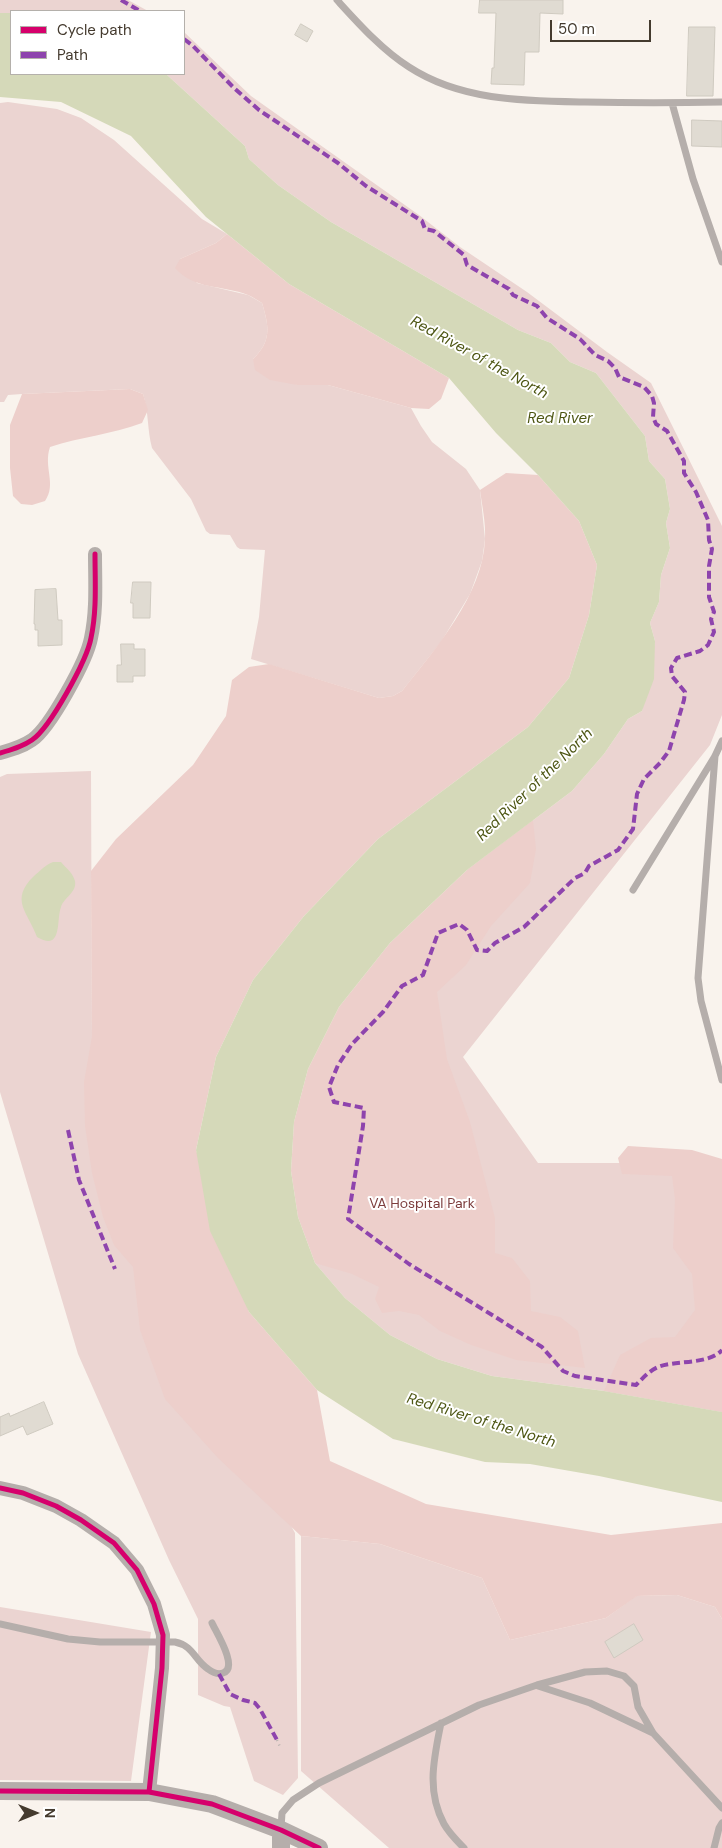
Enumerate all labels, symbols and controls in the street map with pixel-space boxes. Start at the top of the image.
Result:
legend [10,10,185,75]
scale bar [552,10,653,42]
text: 50 m [558,19,595,39]
text: Cycle path [57,20,132,40]
text: Path [57,45,88,65]
water label: Red River of the North [407,313,551,403]
water label: Red River [527,410,593,428]
water label: Red River of the North [473,725,597,845]
park label: VA Hospital Park [369,1196,475,1212]
water label: Red River of the North [405,1390,557,1452]
north arrow [10,1788,60,1838]
text: N [41,1808,59,1818]

